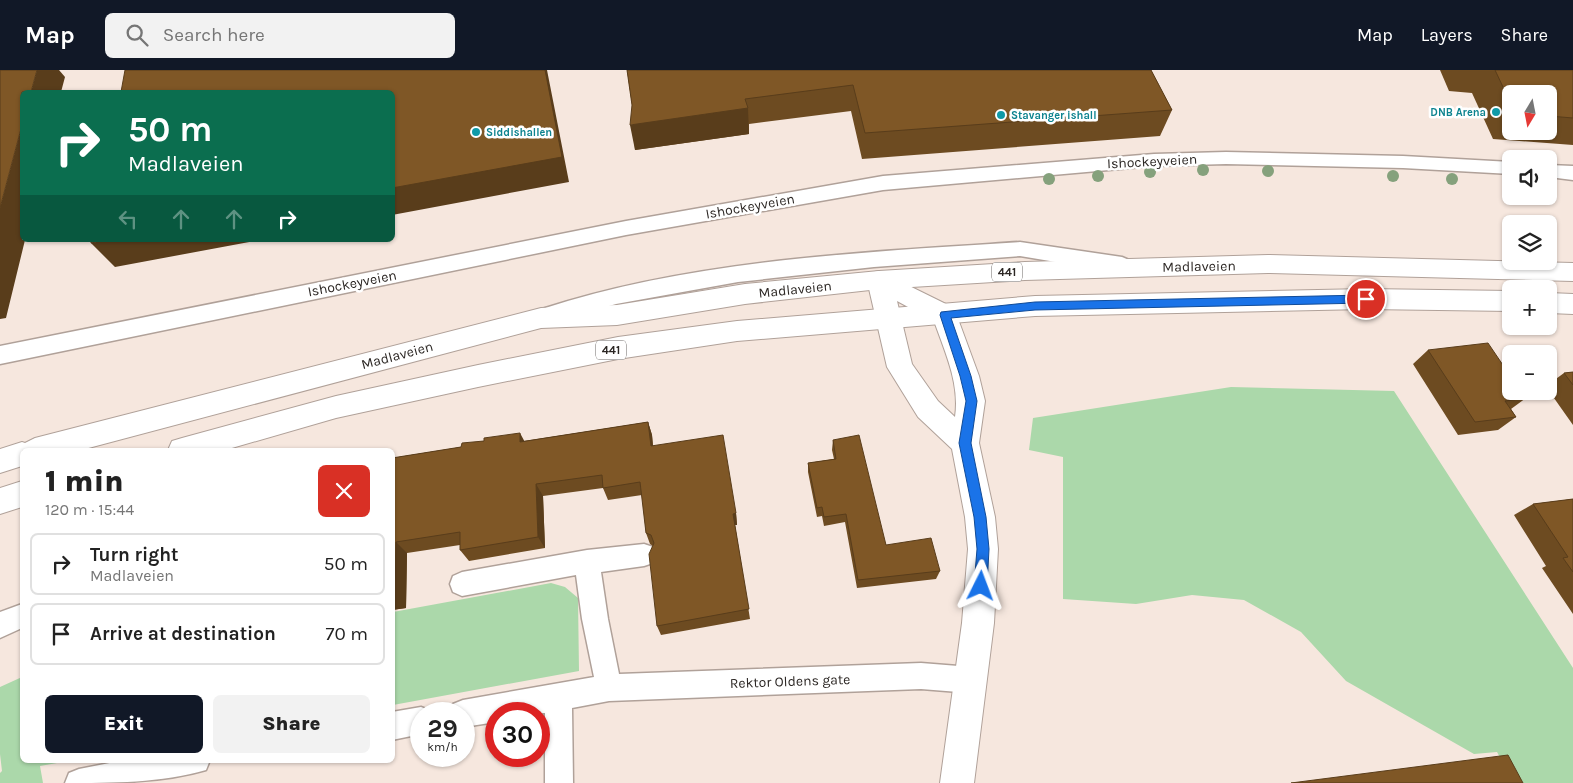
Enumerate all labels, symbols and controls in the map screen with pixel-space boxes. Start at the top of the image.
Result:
search box [105,13,455,58]
text: Map [25,21,75,49]
icon: search [123,21,151,49]
text: Search here [163,24,265,46]
text: Map [1357,24,1393,46]
text: Layers [1421,24,1473,46]
text: Share [1501,24,1548,46]
north arrow [1502,85,1558,140]
map controls [1502,85,1557,400]
place label: DNB Arena [1430,106,1486,119]
marker: DNB Arena [1490,106,1502,118]
text: 50 m [128,109,213,150]
marker: Stavanger ishall [995,109,1007,121]
place label: Stavanger ishall [1011,109,1097,122]
icon: right [45,110,110,175]
marker: Siddishallen [470,126,482,138]
place label: Siddishallen [486,126,552,139]
button: sound [1502,150,1557,205]
text: Madlaveien [128,151,244,177]
street label: Ishockeyveien [1107,151,1198,172]
street label: Ishockeyveien [704,190,796,223]
icon: left [114,205,142,233]
icon: ahead [167,205,195,233]
icon: ahead [220,205,248,233]
icon: right [273,205,301,233]
button: layers [1502,215,1557,270]
street label: Madlaveien [1162,257,1236,276]
road number: 441 [992,262,1022,282]
street label: Ishockeyveien [306,267,398,300]
street label: Madlaveien [758,277,833,302]
pin [1345,278,1387,320]
button: + [1502,280,1557,335]
icon: arrive [1352,285,1380,313]
street label: Madlaveien [359,338,435,373]
road number: 441 [596,340,626,360]
button: − [1502,345,1557,400]
text: 1 min [45,463,124,499]
button: close [318,465,370,517]
text: 120 m · 15:44 [45,500,134,519]
text: Turn right [90,544,179,566]
icon: right [47,550,75,578]
text: 50 m [324,553,368,575]
position arrow [954,559,1006,611]
text: Madlaveien [90,566,174,585]
icon: arrive [47,620,75,648]
text: Arrive at destination [90,623,276,645]
text: 70 m [326,623,368,645]
street label: Rektor Oldens gate [729,671,851,692]
button: Exit [45,695,203,753]
button: Share [213,695,370,753]
speed limit sign: 30 [485,702,550,767]
text: 29 [427,714,458,743]
text: km/h [427,740,458,754]

